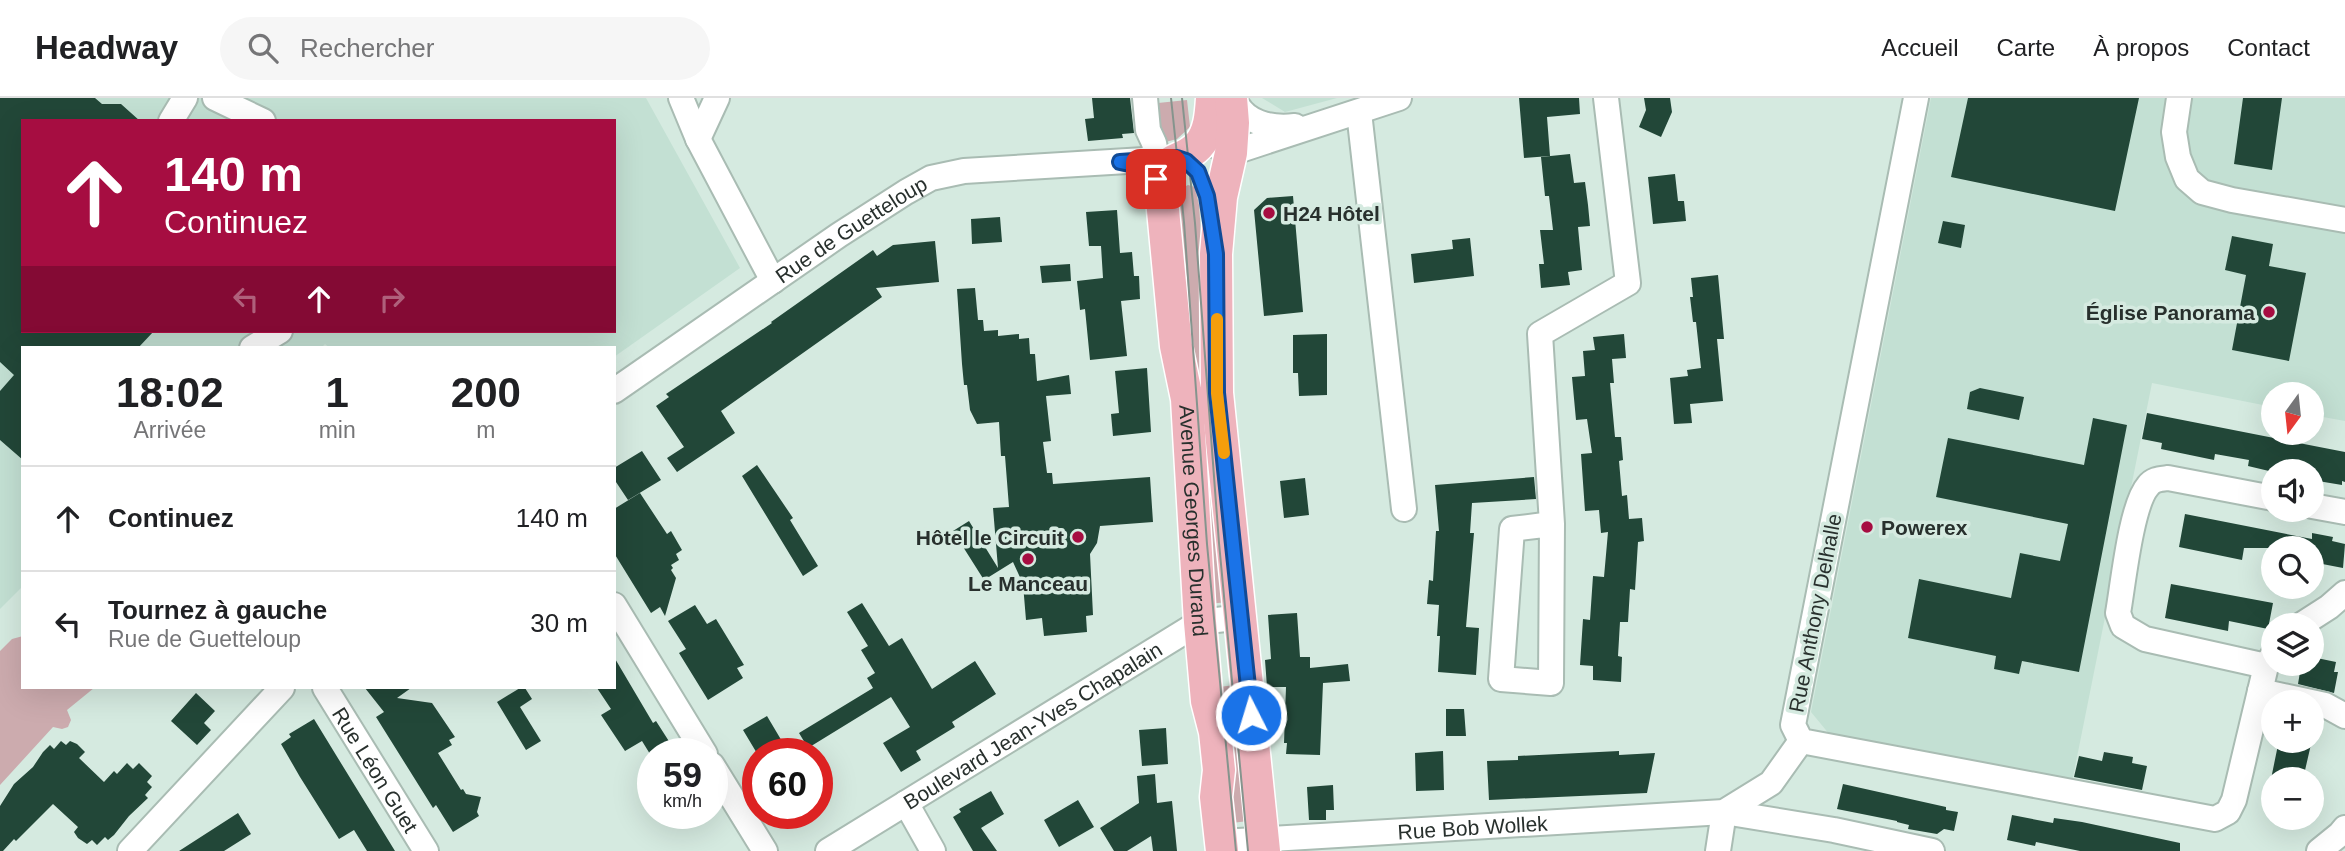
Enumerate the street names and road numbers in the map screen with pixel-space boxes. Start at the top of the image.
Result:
street label: Rue de Guetteloup [771,171,931,287]
street label: Avenue Georges Durand [1176,404,1213,638]
street label: Rue Anthony Delhalle [1784,512,1846,714]
street label: Boulevard Jean-Yves Chapalain [899,637,1166,813]
street label: Rue Léon Guet [328,703,423,836]
street label: Rue Bob Wollek [1397,811,1549,843]

